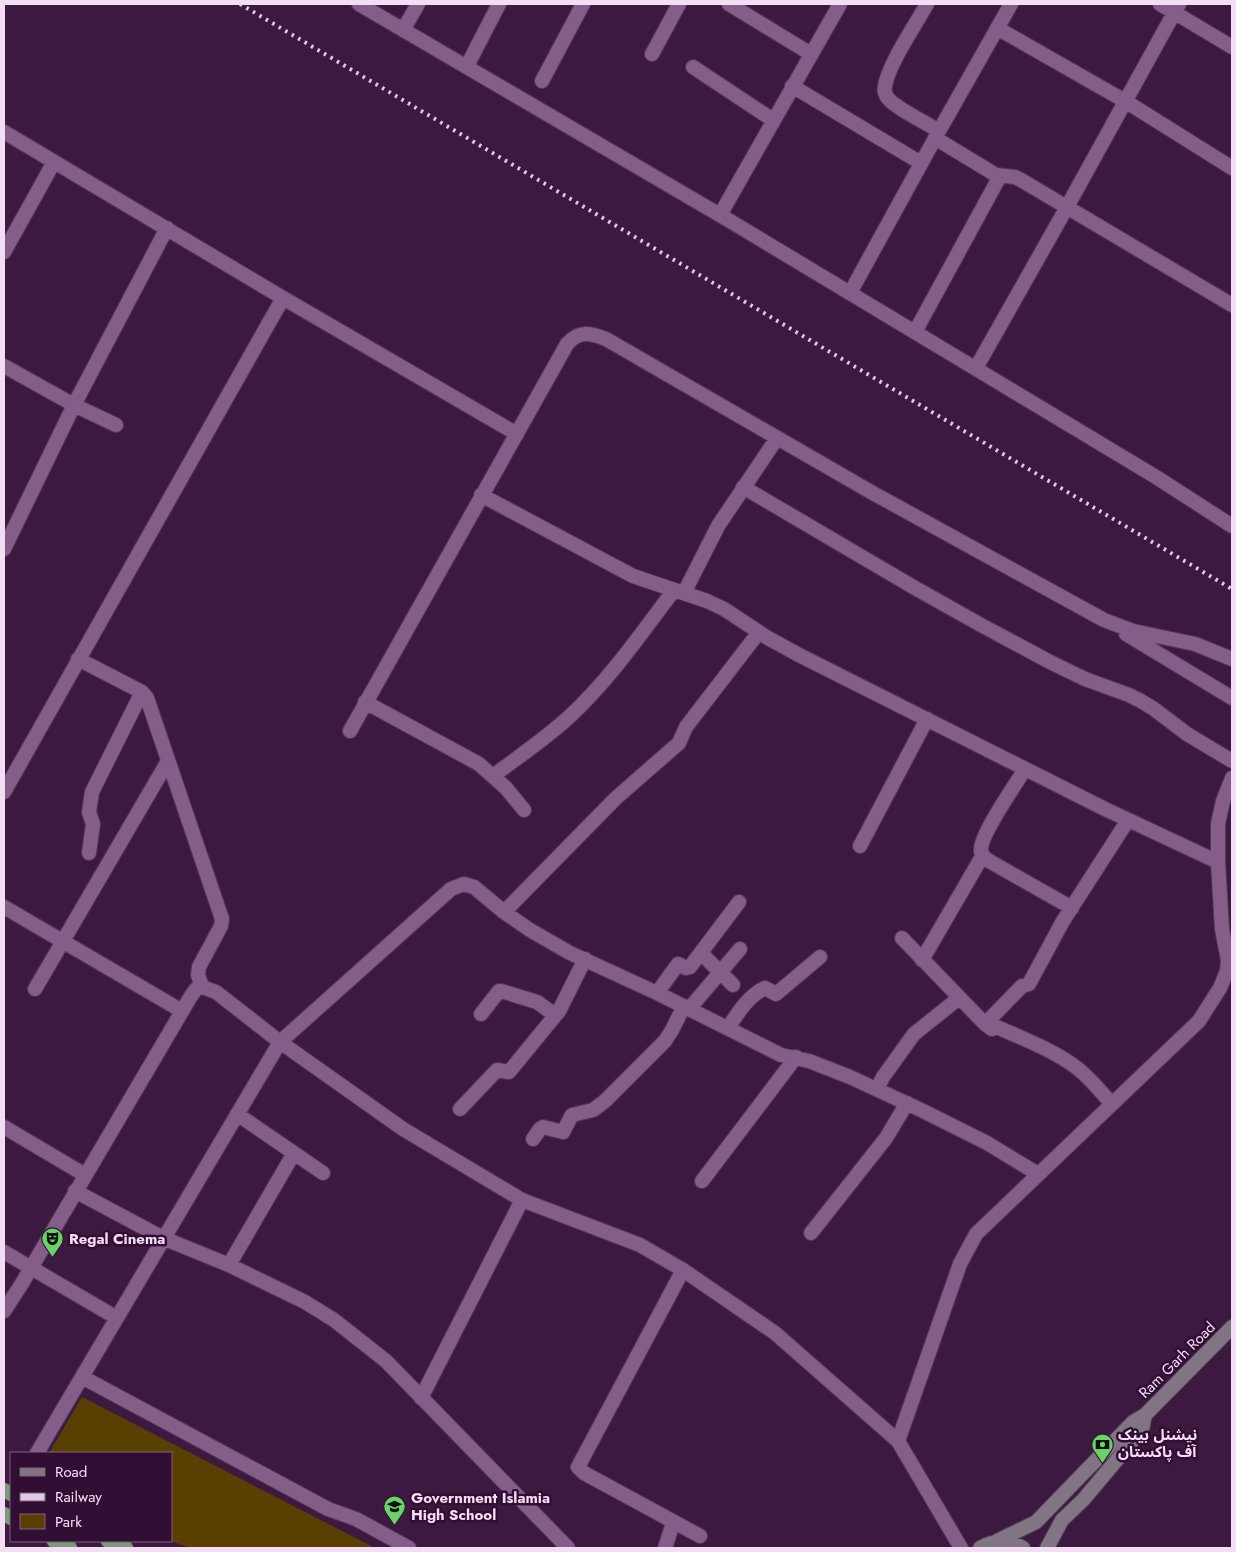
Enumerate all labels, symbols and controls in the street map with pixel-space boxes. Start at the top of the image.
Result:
theatre icon: Regal Cinema [41,1227,65,1258]
place label: Regal Cinema [69,1228,165,1250]
street label: Ram Garh Road [1134,1317,1220,1403]
place label: نیشنل بینک آف پاکستان [1118,1424,1197,1463]
bank icon: نیشنل بینک آف پاکستان [1090,1432,1114,1463]
legend [10,1452,172,1542]
text: Road [55,1461,87,1483]
text: Railway [55,1486,102,1508]
place label: Government Islamia High School [411,1487,550,1526]
school or university icon: Government Islamia High School [383,1495,407,1526]
text: Park [55,1511,82,1533]

